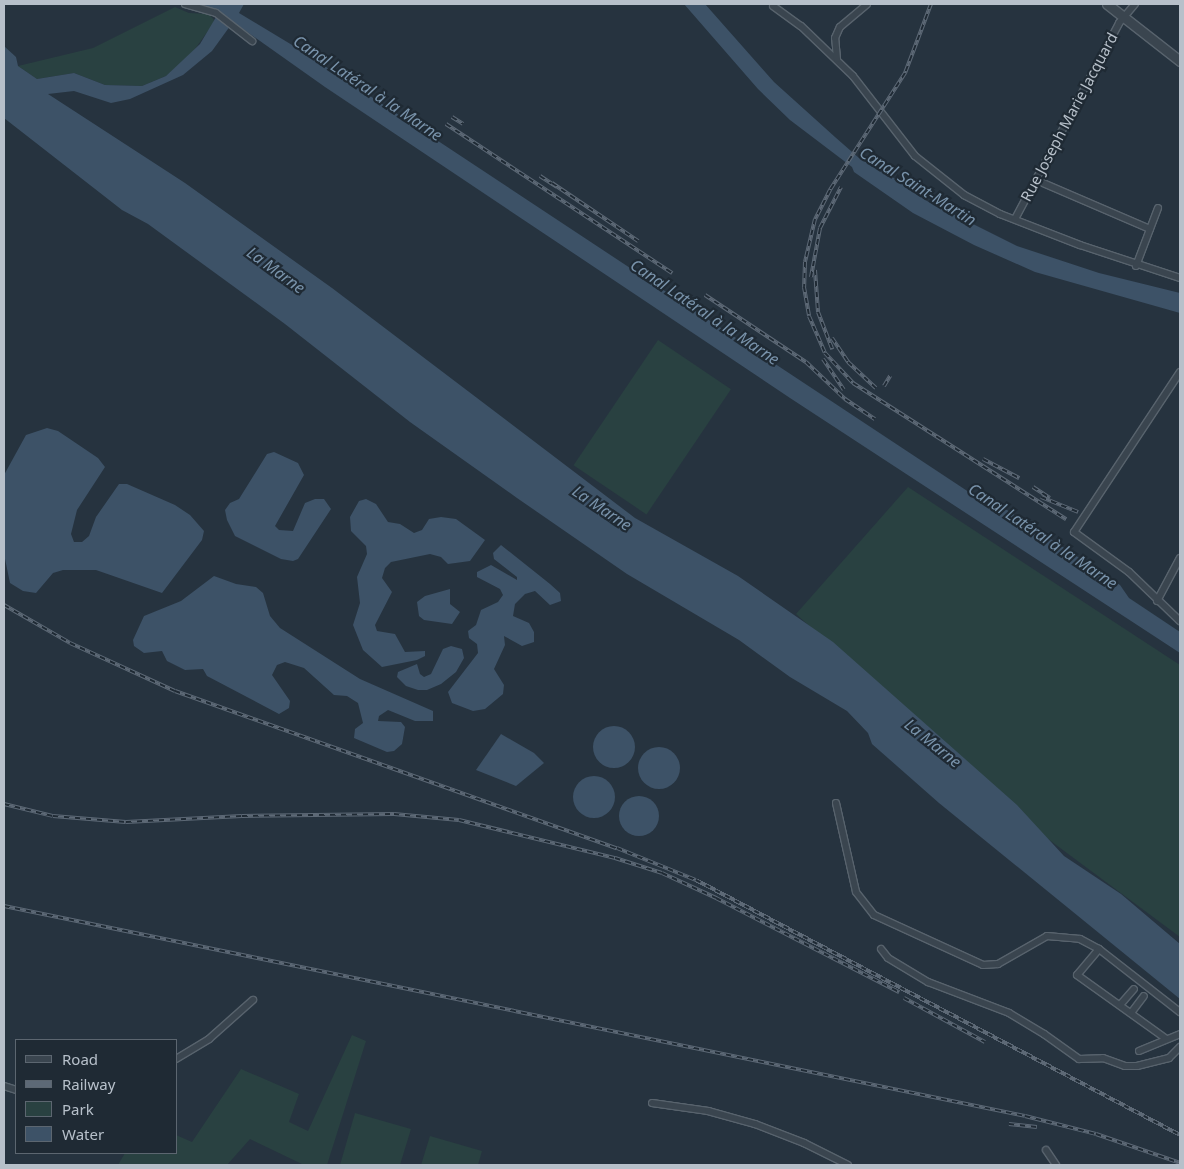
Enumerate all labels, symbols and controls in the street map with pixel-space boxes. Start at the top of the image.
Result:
street label: Rue Joseph Marie Jacquard [1017,30,1121,204]
water label: Canal Latéral à la Marne [290,31,446,145]
water label: Canal Saint-Martin [856,142,980,230]
water label: La Marne [243,243,309,297]
water label: Canal Latéral à la Marne [627,255,783,369]
water label: Canal Latéral à la Marne [965,479,1121,593]
water label: La Marne [569,481,635,535]
water label: La Marne [901,714,965,772]
legend [15,1039,178,1154]
text: Road [62,1049,98,1069]
text: Railway [62,1074,115,1094]
text: Park [62,1099,94,1119]
text: Water [62,1124,104,1144]

